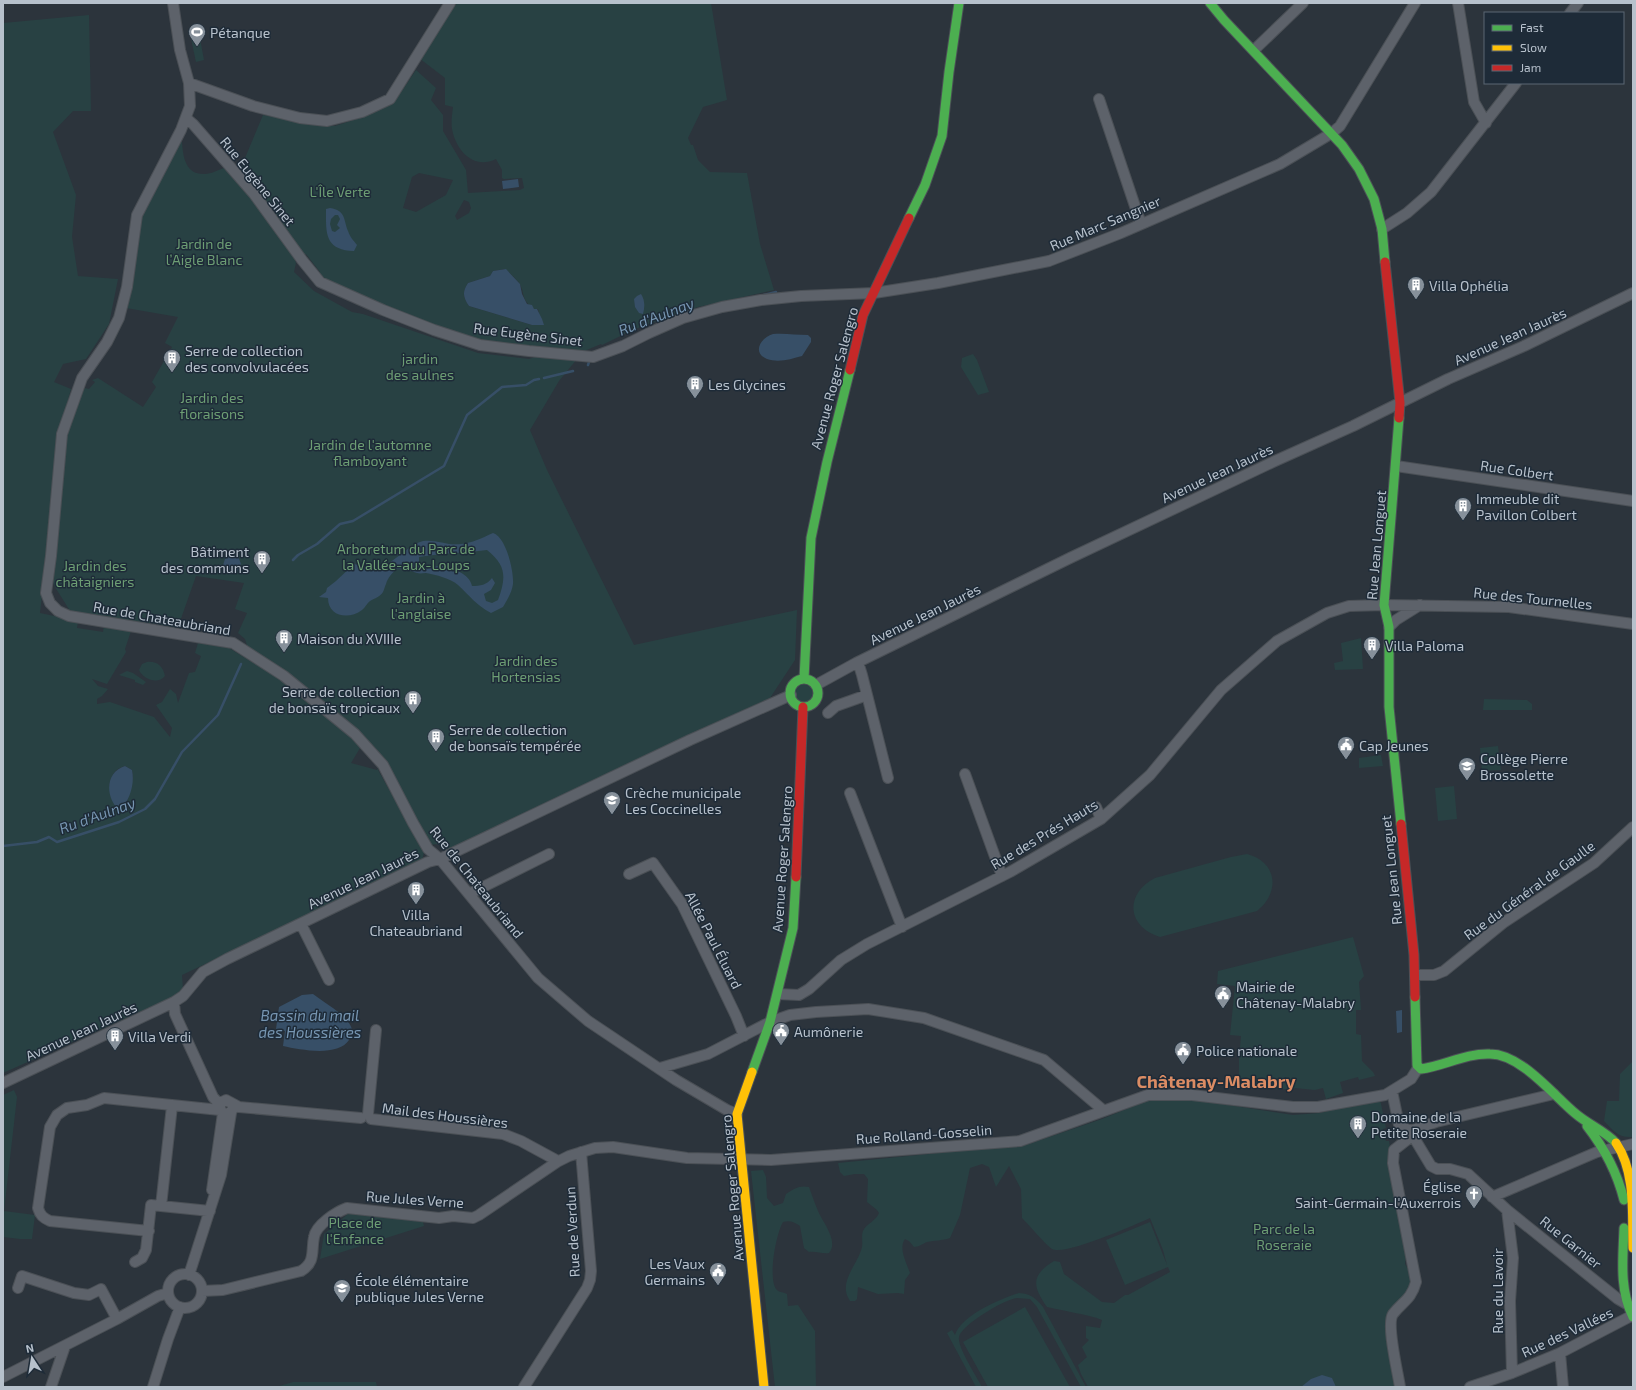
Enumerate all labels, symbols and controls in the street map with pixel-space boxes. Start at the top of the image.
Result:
legend [1484,12,1624,84]
text: Fast [1520,20,1544,34]
sports icon: Pétanque [187,22,207,47]
place label: Pétanque [210,24,270,41]
text: Slow [1520,40,1547,54]
text: Jam [1520,60,1541,74]
street label: Rue Eugène Sinet [217,133,299,229]
park label: L'Île Verte [309,183,371,200]
street label: Rue Marc Sangnier [1047,192,1163,254]
park label: Jardin de l’Aigle Blanc [166,235,242,268]
building icon: Villa Ophélia [1406,275,1426,300]
place label: Villa Ophélia [1429,277,1509,294]
water label: Ru d'Aulnay [616,293,697,340]
street label: Avenue Jean Jaurès [1451,304,1569,368]
street label: Avenue Roger Salengro [807,305,861,451]
street label: Rue Eugène Sinet [473,319,583,349]
place label: Serre de collection des convolvulacées [185,342,309,375]
building icon: Serre de collection des convolvulacées [162,348,182,373]
park label: jardin des aulnes [386,350,454,383]
building icon: Les Glycines [685,374,705,399]
place label: Les Glycines [708,376,786,393]
park label: Jardin des floraisons [180,389,244,422]
park label: Jardin de l'automne flamboyant [308,436,432,469]
street label: Avenue Jean Jaurès [1158,440,1276,506]
street label: Rue Colbert [1479,456,1555,484]
street label: Rue Jean Longuet [1363,489,1389,601]
place label: Immeuble dit Pavillon Colbert [1476,490,1577,523]
building icon: Immeuble dit Pavillon Colbert [1453,496,1473,521]
park label: Arboretum du Parc de la Vallée-aux-Loups [337,540,475,573]
place label: Bâtiment des communs [161,543,249,576]
building icon: Bâtiment des communs [252,549,272,574]
park label: Jardin des châtaigniers [56,557,134,590]
street label: Avenue Jean Jaurès [867,580,983,648]
street label: Rue des Tournelles [1473,583,1593,613]
park label: Jardin à l'anglaise [391,589,451,622]
street label: Rue de Chateaubriand [92,598,232,638]
building icon: Maison du XVIIIe [274,628,294,653]
place label: Maison du XVIIIe [297,630,401,647]
building icon: Villa Paloma [1362,635,1382,660]
place label: Villa Paloma [1385,637,1464,654]
park label: Jardin des Hortensias [491,652,561,685]
place label: Serre de collection de bonsaïs tropicaux [269,683,401,716]
building icon: Serre de collection de bonsaïs tropicaux [403,689,423,714]
place label: Serre de collection de bonsaïs tempérée [449,721,581,754]
building icon: Serre de collection de bonsaïs tempérée [426,727,446,752]
public building icon: Cap Jeunes [1336,735,1356,760]
place label: Cap Jeunes [1359,737,1429,754]
place label: Collège Pierre Brossolette [1480,750,1568,783]
school or university icon: Collège Pierre Brossolette [1457,756,1477,781]
place label: Crèche municipale Les Coccinelles [625,784,741,817]
street label: Avenue Roger Salengro [768,785,796,933]
school or university icon: Crèche municipale Les Coccinelles [602,790,622,815]
water label: Ru d'Aulnay [56,793,138,838]
street label: Rue des Prés Hauts [987,795,1101,873]
street label: Rue Jean Longuet [1377,814,1405,926]
street label: Rue de Chateaubriand [427,823,527,941]
street label: Rue du Général de Gaulle [1460,837,1598,943]
street label: Avenue Jean Jaurès [305,844,421,912]
building icon: Villa Chateaubriand [406,880,426,905]
street label: Allée Paul Éluard [682,888,746,992]
place label: Villa Chateaubriand [369,906,463,939]
place label: Mairie de Châtenay-Malabry [1236,978,1356,1011]
public building icon: Mairie de Châtenay-Malabry [1213,984,1233,1009]
street label: Avenue Jean Jaurès [22,998,140,1064]
water label: Bassin du mail des Houssières [259,1006,362,1041]
public building icon: Aumônerie [771,1021,791,1046]
place label: Aumônerie [794,1023,863,1040]
building icon: Villa Verdi [105,1026,125,1051]
place label: Villa Verdi [128,1028,191,1045]
public building icon: Police nationale [1173,1040,1193,1065]
place label: Police nationale [1196,1042,1297,1059]
district label: Châtenay-Malabry [1136,1070,1296,1092]
street label: Mail des Houssières [381,1099,509,1131]
place label: Domaine de la Petite Roseraie [1371,1108,1467,1141]
street label: Avenue Roger Salengro [717,1114,747,1262]
building icon: Domaine de la Petite Roseraie [1348,1114,1368,1139]
street label: Rue Rolland-Gosselin [855,1121,993,1147]
place label: Église Saint-Germain-l'Auxerrois [1295,1178,1461,1211]
church icon: Église Saint-Germain-l'Auxerrois [1464,1184,1484,1209]
street label: Rue de Verdun [561,1186,583,1278]
street label: Rue Jules Verne [365,1187,465,1211]
street label: Rue Garnier [1537,1212,1605,1272]
park label: Place de l'Enfance [326,1214,384,1247]
park label: Parc de la Roseraie [1253,1220,1315,1253]
street label: Rue du Lavoir [1489,1248,1506,1334]
place label: Les Vaux Germains [644,1255,706,1288]
public building icon: Les Vaux Germains [708,1261,728,1286]
place label: École élémentaire publique Jules Verne [355,1272,484,1305]
school or university icon: École élémentaire publique Jules Verne [332,1278,352,1303]
street label: Rue des Vallées [1519,1303,1615,1361]
north arrow [12,1338,52,1378]
text: N [25,1341,35,1355]

